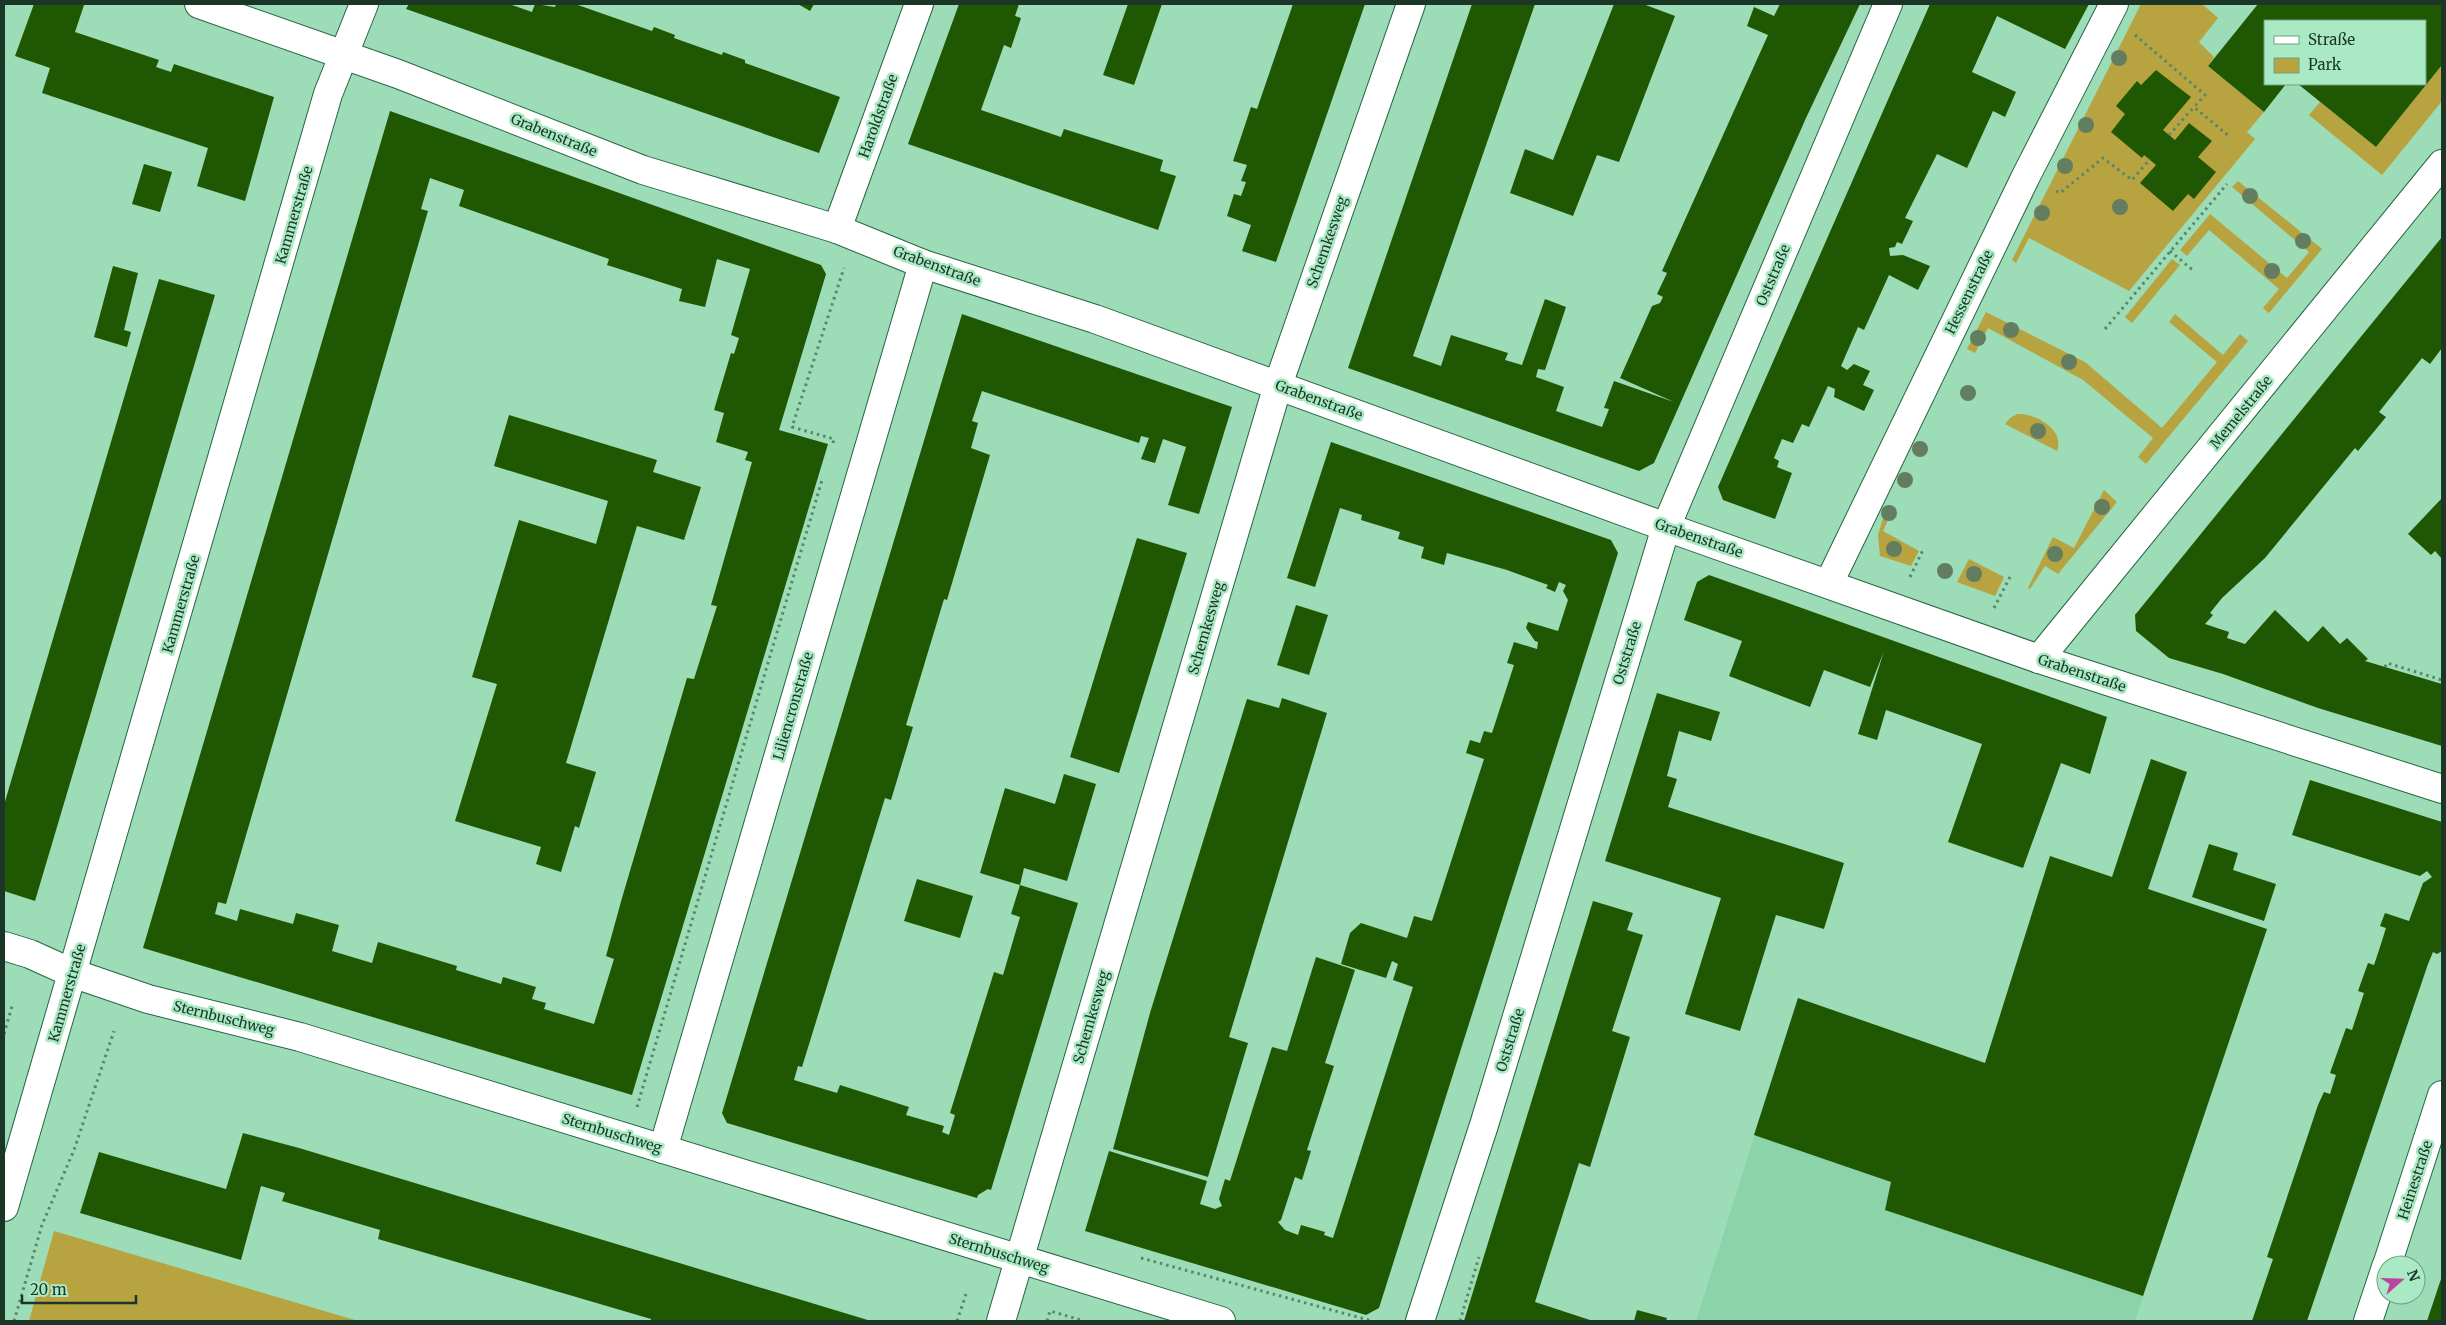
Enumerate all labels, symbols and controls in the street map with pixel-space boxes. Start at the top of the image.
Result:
legend [2264,20,2426,85]
text: Straße [2308,30,2355,49]
text: Park [2308,55,2342,74]
street label: Haroldstraße [854,72,902,160]
street label: Grabenstraße [508,110,600,160]
street label: Kammerstraße [271,164,317,266]
street label: Schemkesweg [1303,193,1351,290]
street label: Oststraße [1752,241,1794,309]
street label: Grabenstraße [891,242,983,290]
street label: Hessenstraße [1941,247,1997,337]
street label: Memelstraße [2206,372,2276,452]
street label: Grabenstraße [1273,376,1365,424]
street label: Grabenstraße [1653,515,1745,561]
street label: Kammerstraße [158,553,204,655]
street label: Schemkesweg [1184,579,1228,677]
street label: Oststraße [1609,619,1645,687]
street label: Liliencronstraße [769,650,817,762]
street label: Grabenstraße [2036,650,2128,696]
street label: Kammerstraße [44,942,90,1044]
street label: Schemkesweg [1069,968,1113,1066]
street label: Sternbuschweg [172,997,277,1039]
street label: Oststraße [1492,1006,1528,1074]
street label: Sternbuschweg [560,1109,665,1157]
street label: Heinestraße [2394,1138,2436,1222]
street label: Sternbuschweg [947,1229,1052,1277]
north arrow [2376,1255,2426,1305]
text: N [2403,1267,2424,1284]
scale bar [22,1272,136,1304]
text: 20 m [30,1280,67,1299]

